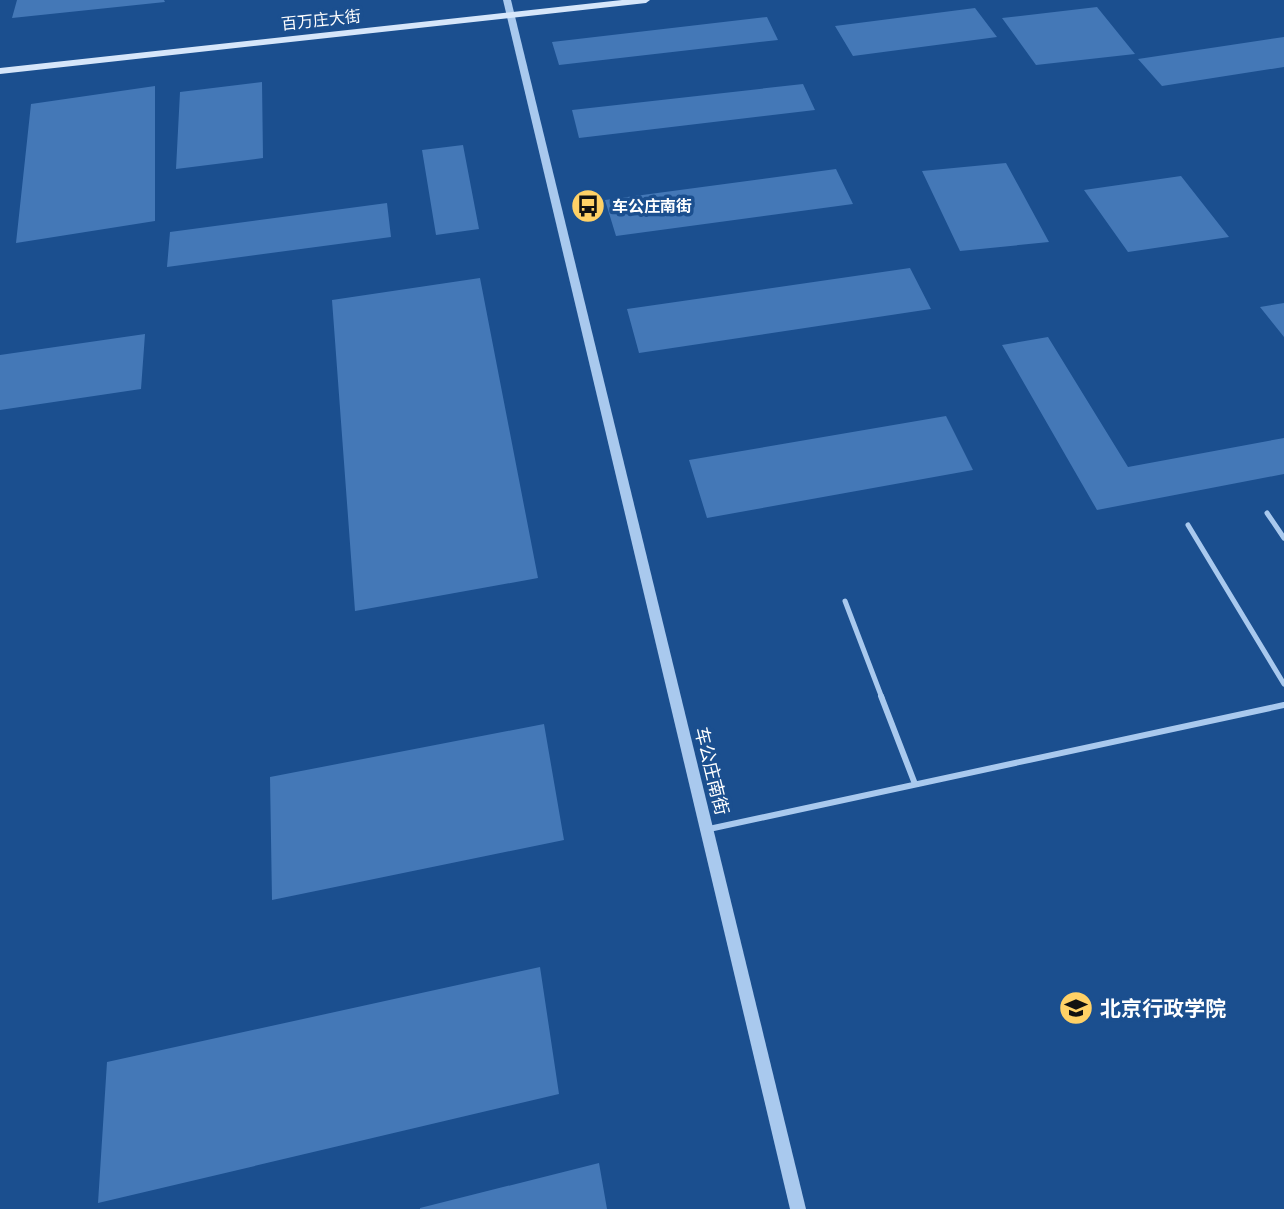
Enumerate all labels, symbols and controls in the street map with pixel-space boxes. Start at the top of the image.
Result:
street label: 百万庄大街 [280,6,362,34]
bus stop icon: 车公庄南街 [569,187,607,225]
place label: 车公庄南街 [612,197,692,216]
street label: 车公庄南街 [691,725,733,817]
school or university icon: 北京行政学院 [1057,989,1095,1027]
place label: 北京行政学院 [1100,996,1226,1021]

